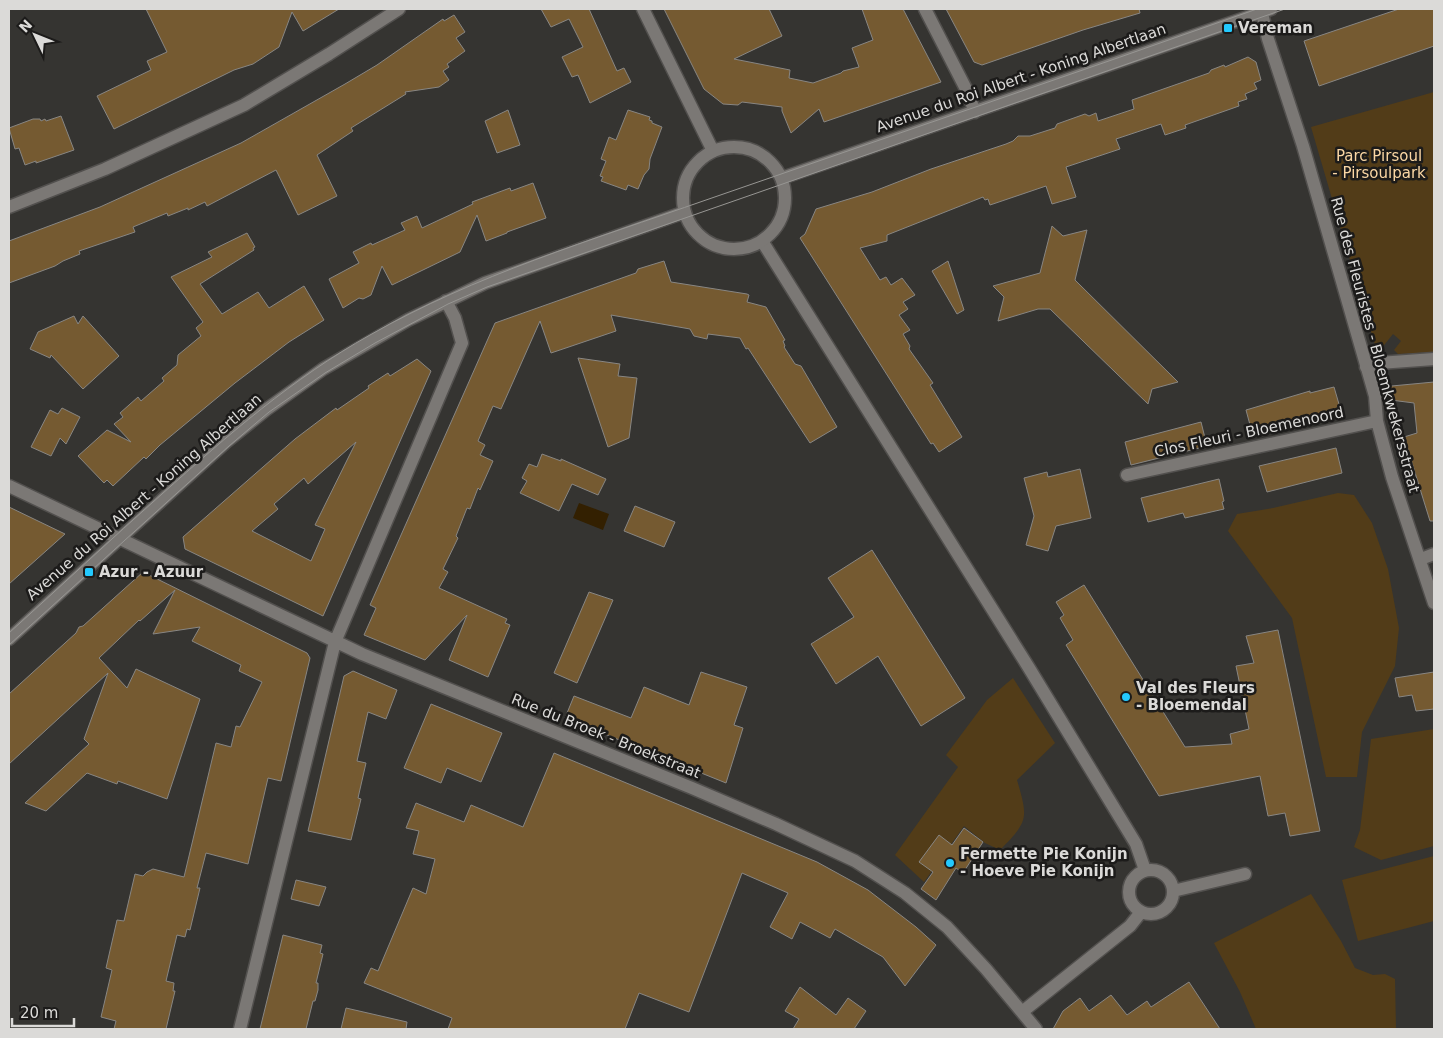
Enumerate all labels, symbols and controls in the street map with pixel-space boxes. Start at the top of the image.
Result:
north arrow [10,10,60,60]
text: N [16,16,35,36]
place label: Vereman [1238,19,1313,37]
street label: Avenue du Roi Albert - Koning Albertlaan [874,20,1168,136]
marker: Vereman [1222,22,1234,34]
park label: Parc Pirsoul - Pirsoulpark [1332,147,1426,182]
street label: Rue des Fleuristes - Bloemkwekersstraat [1327,195,1423,495]
street label: Avenue du Roi Albert - Koning Albertlaan [23,390,265,604]
street label: Clos Fleuri - Bloemenoord [1153,403,1345,461]
place label: Azur - Azuur [99,563,204,581]
marker: Azur - Azuur [83,566,95,578]
place label: Val des Fleurs - Bloemendal [1136,679,1255,714]
street label: Rue du Broek - Broekstraat [509,690,703,782]
marker: Val des Fleurs - Bloemendal [1120,691,1132,703]
place label: Fermette Pie Konijn - Hoeve Pie Konijn [960,845,1128,880]
marker: Fermette Pie Konijn - Hoeve Pie Konijn [944,857,956,869]
scale bar [12,996,75,1028]
text: 20 m [20,1004,58,1022]

